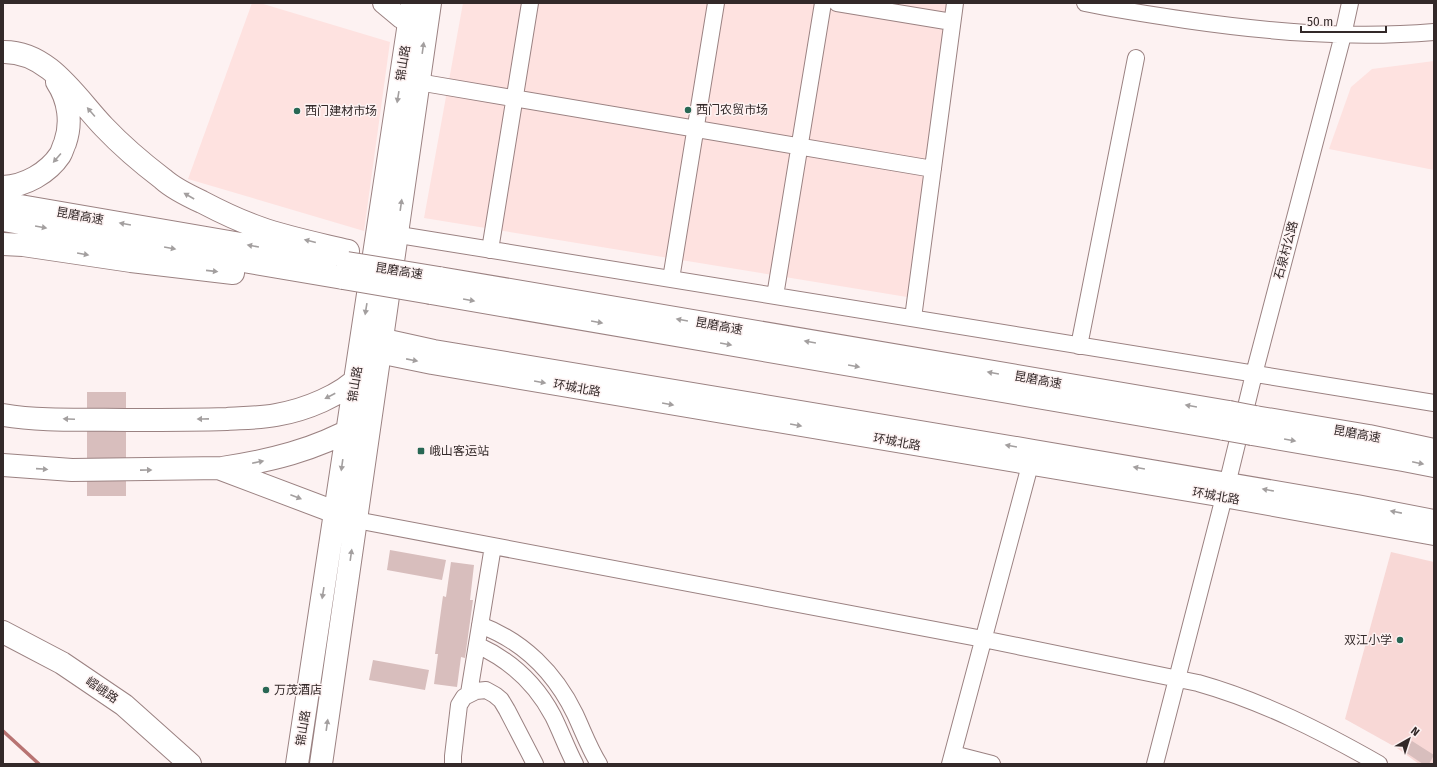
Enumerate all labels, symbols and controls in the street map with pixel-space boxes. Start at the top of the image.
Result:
scale bar [1301,8,1386,34]
text: 50 m [1307,15,1333,29]
one-way arrow [420,42,426,54]
street label: 锦山路 [393,44,413,82]
one-way arrow [395,91,401,103]
place label: 西门农贸市场 [696,103,768,117]
place label: 西门建材市场 [305,104,377,118]
marker: 西门农贸市场 [683,105,693,115]
marker: 西门建材市场 [292,106,302,116]
one-way arrow [86,107,95,117]
one-way arrow [52,153,61,163]
one-way arrow [183,192,195,199]
one-way arrow [398,199,404,211]
street label: 昆磨高速 [55,205,105,227]
street label: 石泉村公路 [1271,219,1301,281]
one-way arrow [119,221,131,227]
one-way arrow [35,224,48,230]
one-way arrow [304,238,317,244]
one-way arrow [247,243,260,249]
one-way arrow [164,246,176,252]
one-way arrow [77,251,89,257]
street label: 昆磨高速 [374,260,424,282]
one-way arrow [206,267,218,274]
one-way arrow [463,297,475,303]
one-way arrow [363,302,369,315]
street label: 昆磨高速 [694,315,744,337]
one-way arrow [676,317,688,323]
one-way arrow [591,319,604,325]
one-way arrow [804,338,816,344]
one-way arrow [719,341,732,347]
one-way arrow [406,357,418,363]
one-way arrow [848,363,860,369]
street label: 锦山路 [345,365,365,403]
one-way arrow [987,369,1000,375]
street label: 昆磨高速 [1013,369,1063,391]
street label: 环城北路 [552,377,602,399]
one-way arrow [534,379,546,385]
one-way arrow [324,393,335,400]
one-way arrow [662,401,674,407]
one-way arrow [1185,403,1197,409]
one-way arrow [62,416,75,422]
one-way arrow [196,416,209,422]
one-way arrow [790,422,802,428]
street label: 昆磨高速 [1332,423,1382,445]
street label: 环城北路 [872,431,922,453]
one-way arrow [1284,438,1296,444]
one-way arrow [1005,443,1017,449]
place label: 峨山客运站 [429,444,489,458]
marker: 峨山客运站 [416,446,426,456]
one-way arrow [252,458,265,464]
one-way arrow [339,459,345,471]
one-way arrow [1412,460,1424,466]
one-way arrow [36,465,48,472]
one-way arrow [1133,465,1146,471]
one-way arrow [140,466,152,473]
street label: 环城北路 [1191,485,1241,507]
one-way arrow [1262,487,1274,493]
one-way arrow [290,495,302,501]
one-way arrow [1390,509,1402,515]
one-way arrow [348,549,354,561]
one-way arrow [320,587,326,599]
place label: 双江小学 [1344,633,1392,647]
marker: 双江小学 [1395,635,1405,645]
street label: 嶍峨路 [83,674,121,706]
place label: 万茂酒店 [274,683,322,697]
marker: 万茂酒店 [261,685,271,695]
street label: 锦山路 [293,709,313,747]
one-way arrow [324,719,330,731]
north arrow [1389,719,1429,759]
text: N [1408,724,1422,739]

